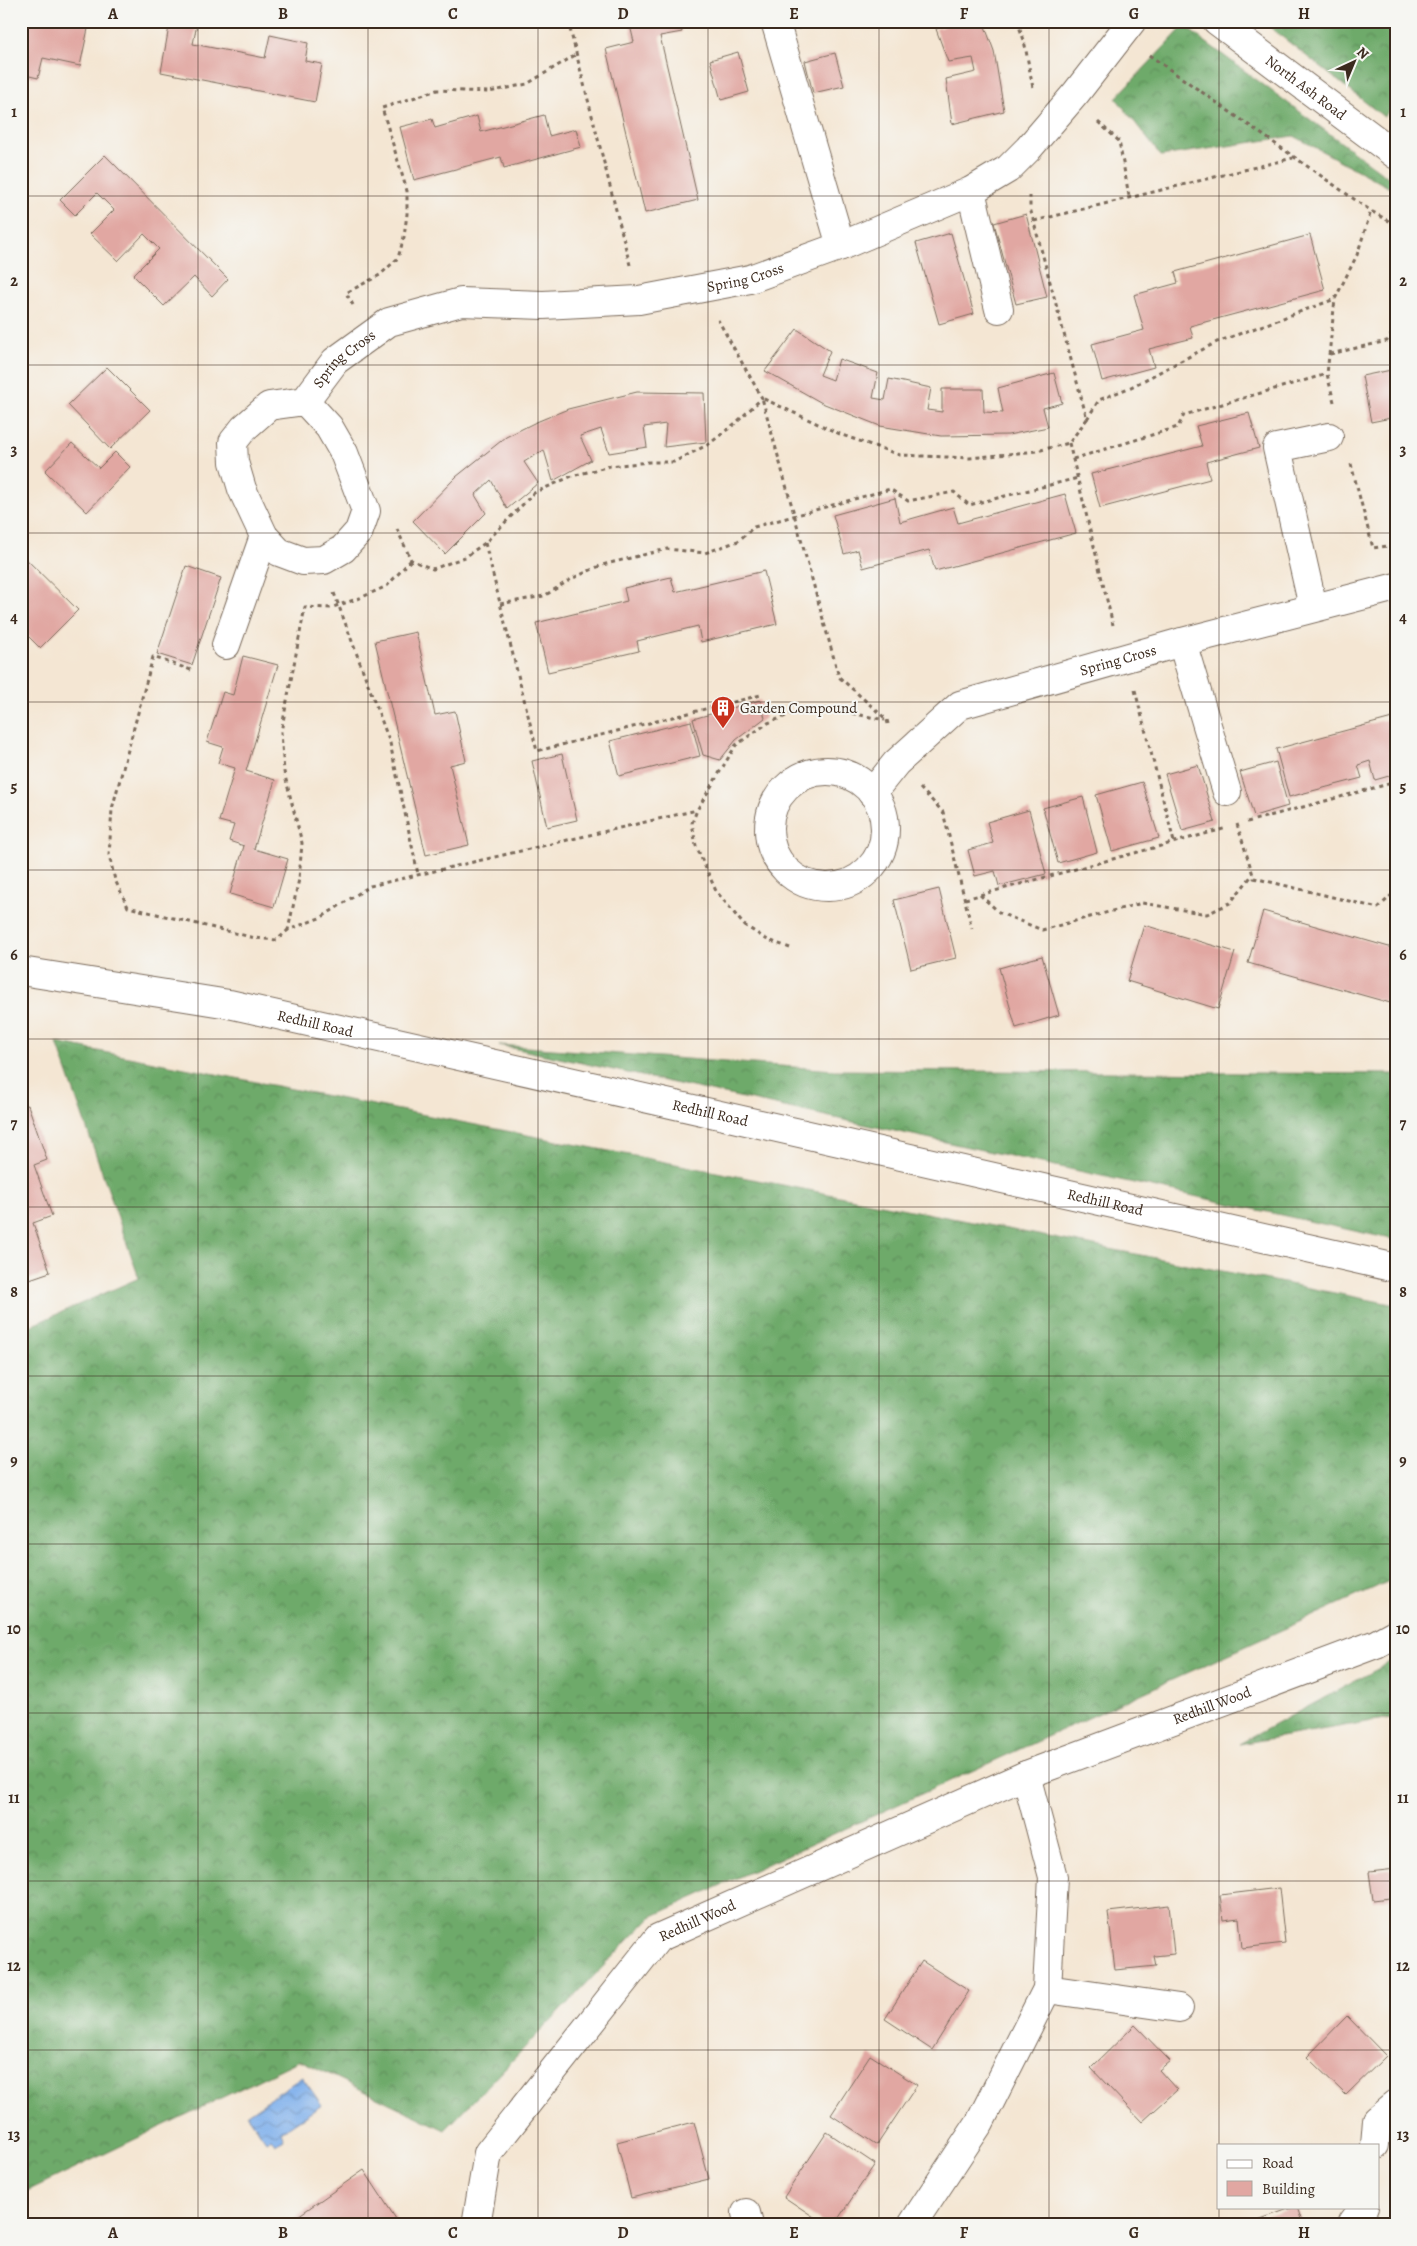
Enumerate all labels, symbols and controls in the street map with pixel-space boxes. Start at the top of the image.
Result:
text: A [107,3,119,25]
text: B [278,3,288,25]
text: C [448,3,458,25]
text: D [617,3,629,25]
text: E [789,3,799,25]
text: F [960,3,969,25]
text: G [1129,3,1139,25]
text: H [1298,3,1310,25]
north arrow [1330,38,1380,88]
text: N [1352,43,1373,63]
street label: North Ash Road [1261,51,1351,125]
text: 1 [11,101,17,123]
text: 1 [1400,101,1406,123]
street label: Spring Cross [705,258,786,297]
text: 2 [10,270,18,292]
text: 2 [1399,270,1407,292]
street label: Spring Cross [308,325,379,392]
text: 3 [11,439,18,461]
text: 3 [1400,439,1407,461]
text: 4 [10,607,18,629]
text: 4 [1399,607,1407,629]
street label: Spring Cross [1077,640,1159,681]
building icon: Garden Compound [710,695,736,729]
place label: Garden Compound [740,698,858,718]
text: 5 [11,776,18,798]
text: 5 [1400,776,1407,798]
text: 6 [10,944,18,966]
text: 6 [1399,944,1407,966]
street label: Redhill Road [275,1005,356,1042]
street label: Redhill Road [670,1095,751,1131]
text: 7 [11,1113,18,1135]
text: 7 [1400,1113,1407,1135]
street label: Redhill Road [1065,1184,1146,1221]
text: 8 [10,1281,18,1303]
text: 8 [1399,1281,1407,1303]
text: 9 [10,1450,18,1472]
text: 9 [1399,1450,1407,1472]
text: 10 [7,1618,21,1640]
text: 10 [1396,1618,1410,1640]
street label: Redhill Wood [1170,1681,1255,1729]
text: 11 [8,1787,20,1809]
text: 11 [1397,1787,1409,1809]
street label: Redhill Wood [656,1894,740,1946]
text: 12 [7,1955,21,1977]
text: 12 [1396,1955,1410,1977]
text: 13 [8,2124,20,2146]
text: 13 [1397,2124,1409,2146]
legend [1217,2144,1380,2208]
text: Road [1262,2153,1294,2173]
text: Building [1262,2179,1315,2199]
text: A [107,2222,119,2244]
text: B [278,2222,288,2244]
text: C [448,2222,458,2244]
text: D [617,2222,629,2244]
text: E [789,2222,799,2244]
text: F [960,2222,969,2244]
text: G [1129,2222,1139,2244]
text: H [1298,2222,1310,2244]

